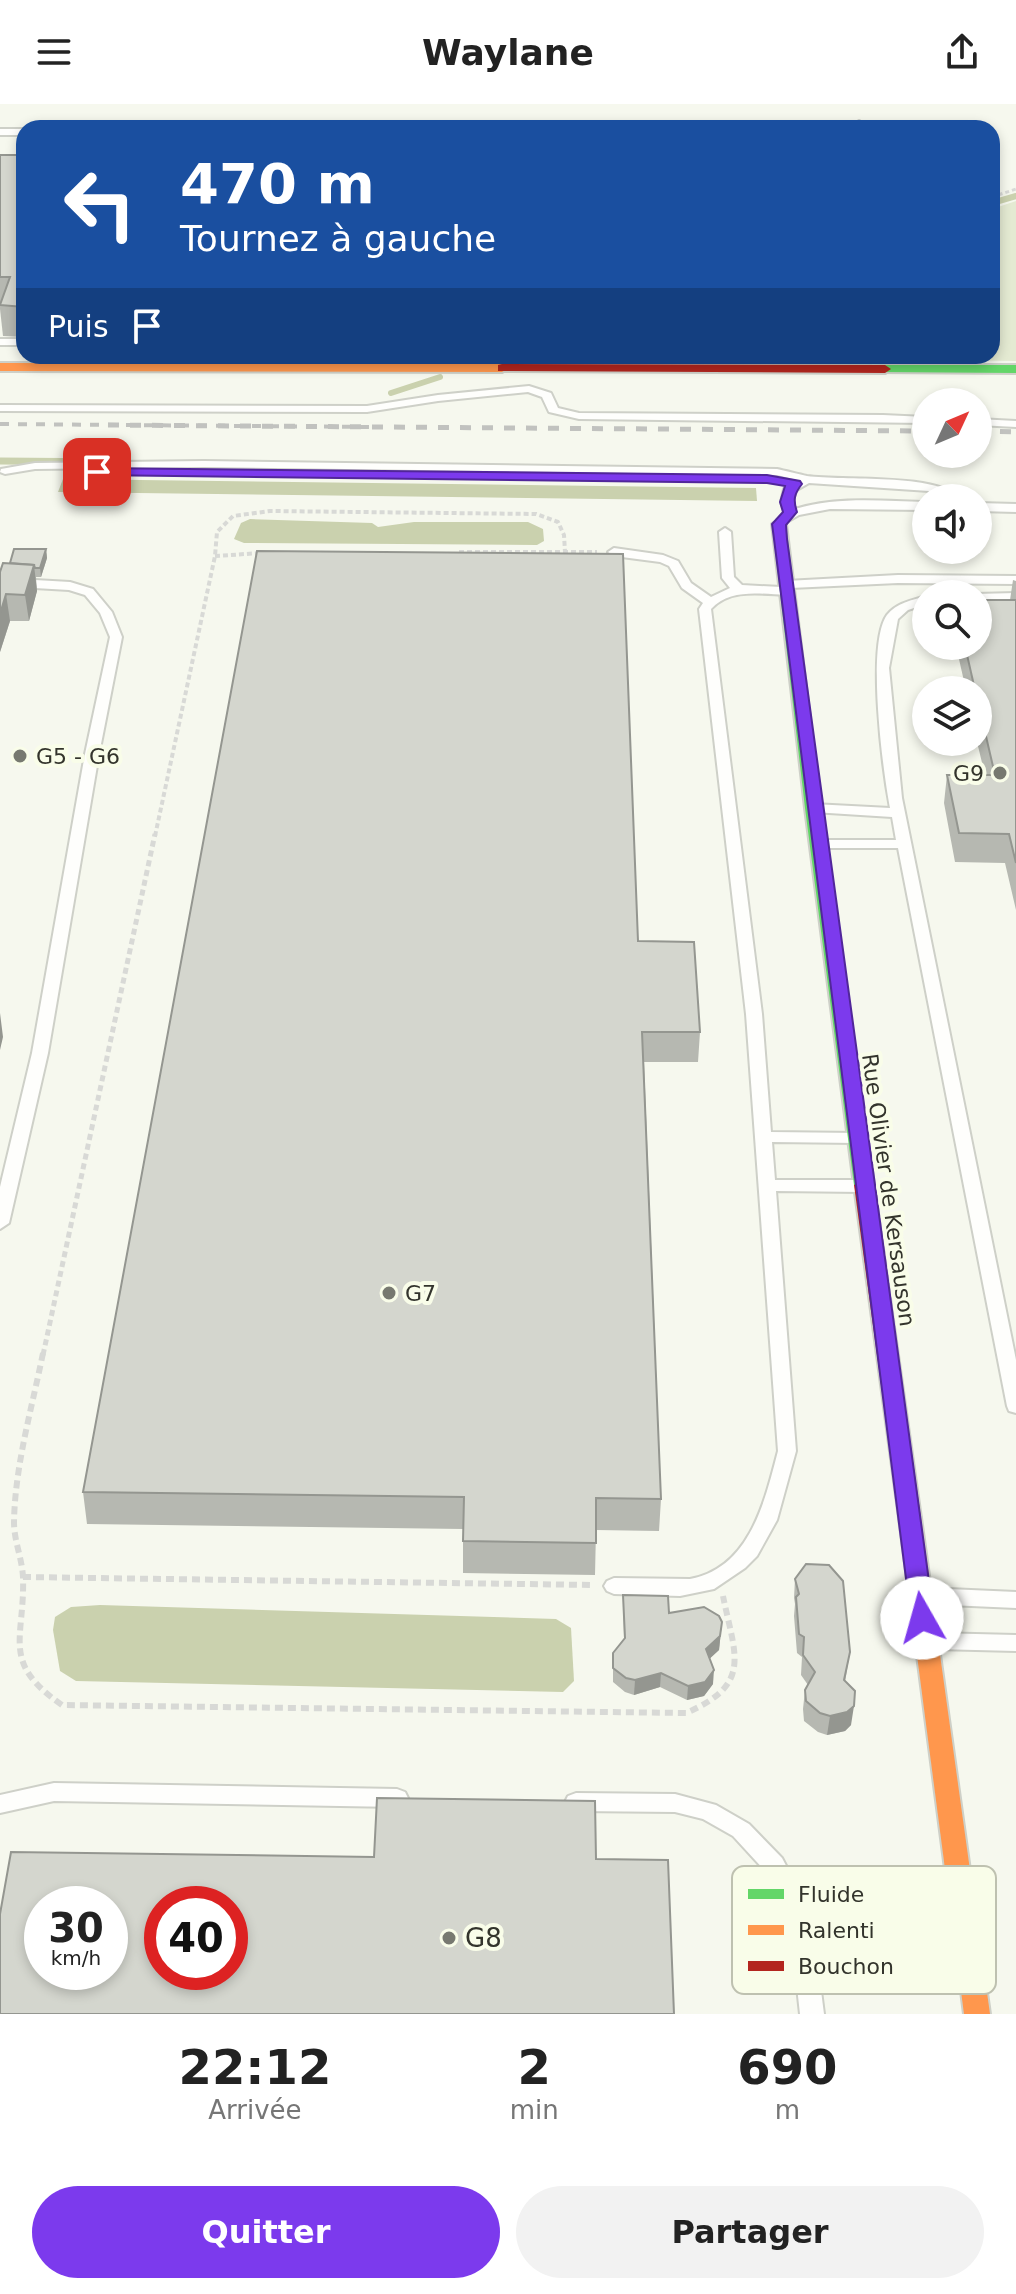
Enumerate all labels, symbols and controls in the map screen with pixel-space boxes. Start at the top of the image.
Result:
icon: menu [32,30,76,74]
icon: share [940,30,984,74]
text: Waylane [422,32,594,73]
text: 470 m [180,151,375,216]
icon: left [48,152,152,256]
text: Tournez à gauche [180,218,496,259]
icon: arrive [125,304,169,348]
text: Puis [48,309,109,344]
north arrow [912,388,992,468]
map controls [912,388,992,756]
pin [63,438,131,506]
icon: arrive [75,450,119,494]
button: sound [912,484,992,564]
button: search [912,580,992,660]
button: layers [912,676,992,756]
place label: G5 - G6 [36,744,120,769]
marker: G5 - G6 [11,747,29,765]
place label: G9 [953,761,984,786]
marker: G9 [991,764,1009,782]
street label: Rue Olivier de Kersauson [857,1052,920,1328]
place label: G7 [405,1281,436,1306]
marker: G7 [380,1284,398,1302]
position arrow [880,1576,964,1660]
legend [732,1866,996,1994]
text: Fluide [798,1882,864,1907]
speed limit sign: 40 [144,1886,248,1990]
text: 30 [48,1905,104,1951]
text: Ralenti [798,1918,875,1943]
place label: G8 [465,1923,502,1953]
marker: G8 [440,1929,458,1947]
text: km/h [51,1946,101,1970]
text: Bouchon [798,1954,894,1979]
text: 22:12 [178,2039,331,2095]
text: 2 [518,2039,551,2095]
text: 690 [737,2039,837,2095]
text: Arrivée [208,2095,302,2125]
text: min [510,2095,559,2125]
text: m [775,2095,800,2125]
button: Quitter [32,2186,500,2278]
button: Partager [516,2186,984,2278]

